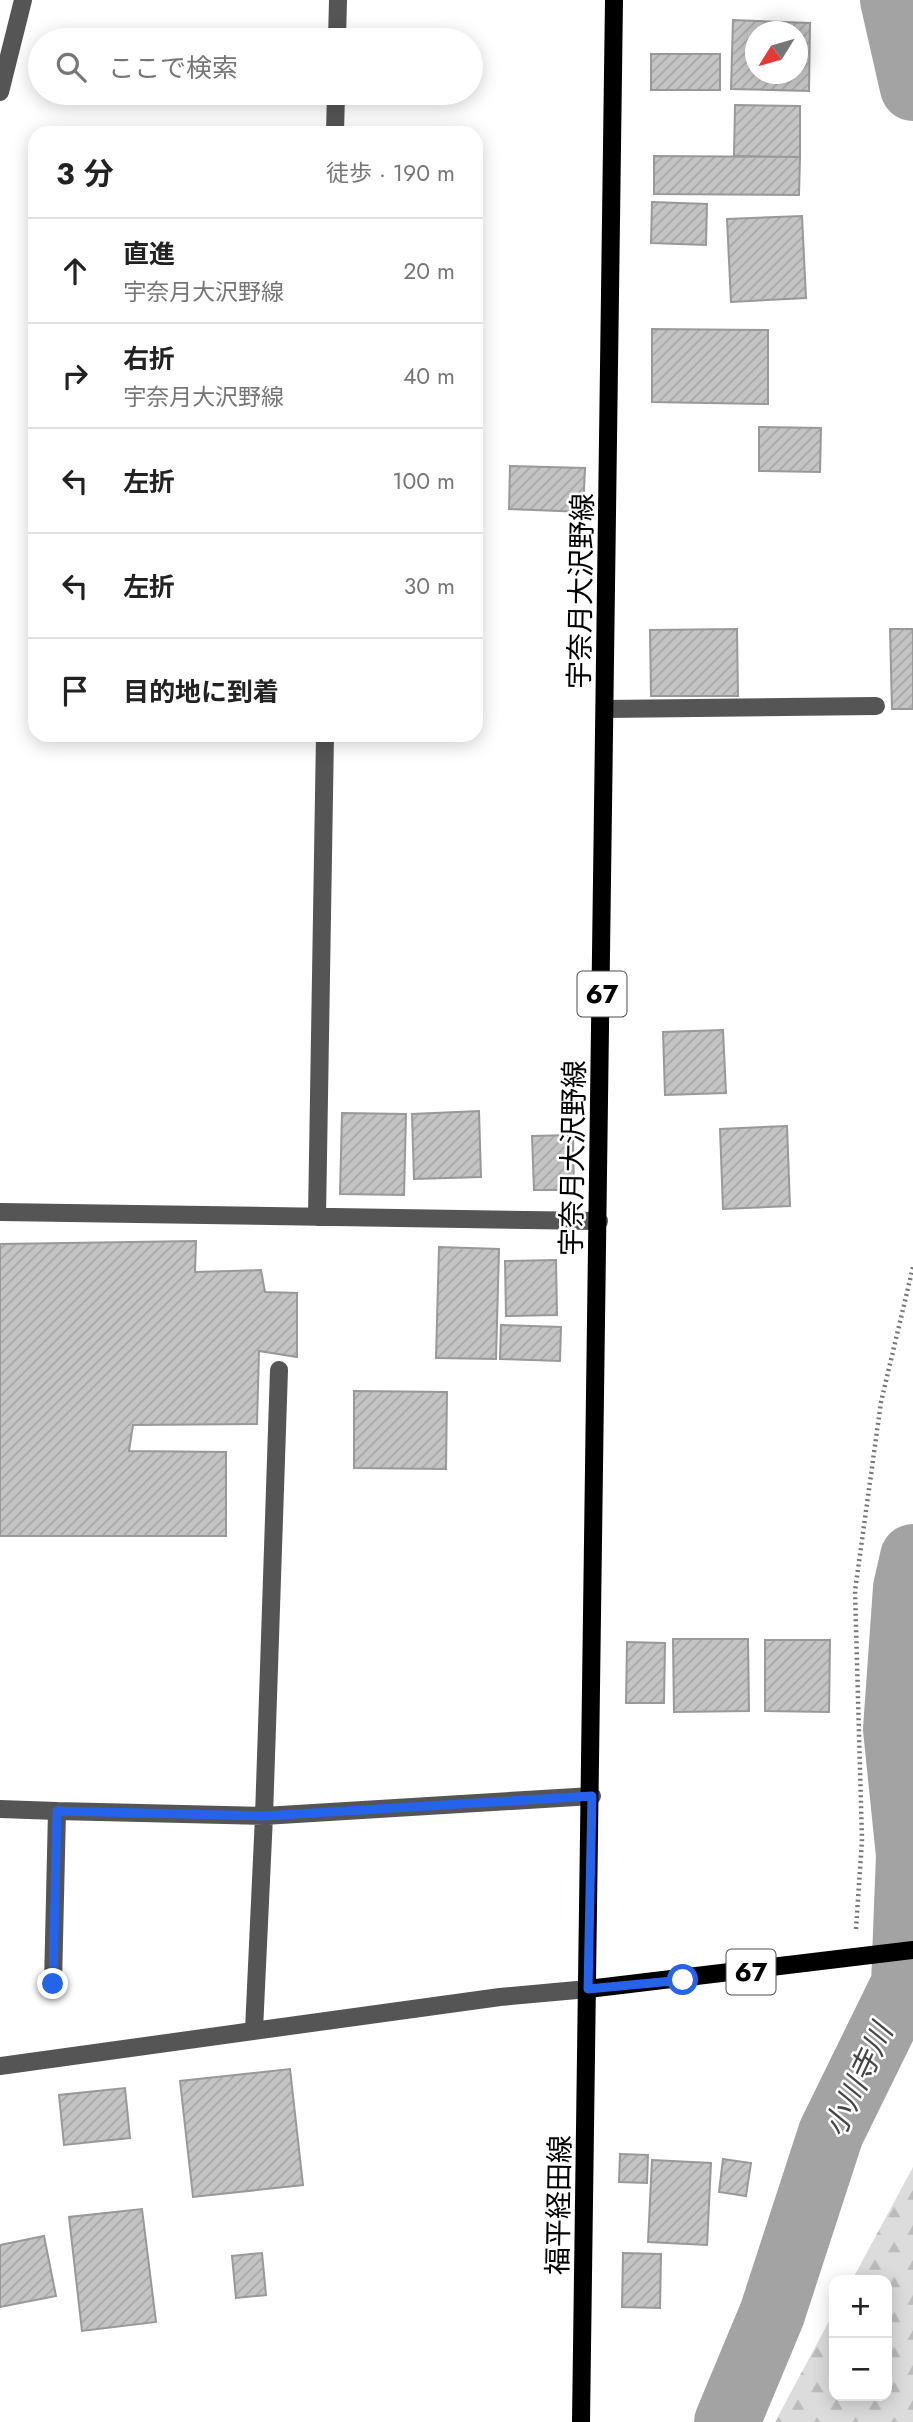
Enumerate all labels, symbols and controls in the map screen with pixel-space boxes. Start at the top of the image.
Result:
north arrow [745,21,808,84]
search box [28,28,483,105]
icon: search [52,48,90,86]
text: ここで検索 [108,49,238,87]
text: 3 分 [56,152,114,195]
text: 徒歩 · 190 m [326,156,455,190]
text: 直進 [123,235,175,273]
icon: ahead [56,252,94,290]
text: 20 m [403,254,455,288]
text: 宇奈月大沢野線 [123,275,284,309]
text: 右折 [123,340,175,378]
icon: right [56,357,94,395]
text: 40 m [403,359,455,393]
text: 宇奈月大沢野線 [123,380,284,414]
icon: left [56,462,94,500]
text: 左折 [123,463,175,501]
text: 100 m [392,464,455,498]
street label: 宇奈月大沢野線 [559,493,603,689]
icon: left [56,567,94,605]
text: 左折 [123,568,175,606]
text: 30 m [404,569,455,603]
icon: arrive [56,672,94,710]
text: 目的地に到着 [123,673,279,711]
road number: 67 [578,972,626,1016]
street label: 宇奈月大沢野線 [551,1060,595,1256]
road number: 67 [726,1950,776,1994]
route start [667,1964,698,1995]
route end [37,1968,68,1999]
water label: 小川寺川 [813,2014,904,2143]
street label: 福平経田線 [537,2135,581,2275]
map controls [829,2275,892,2401]
button: + [829,2275,892,2338]
button: − [829,2338,892,2401]

